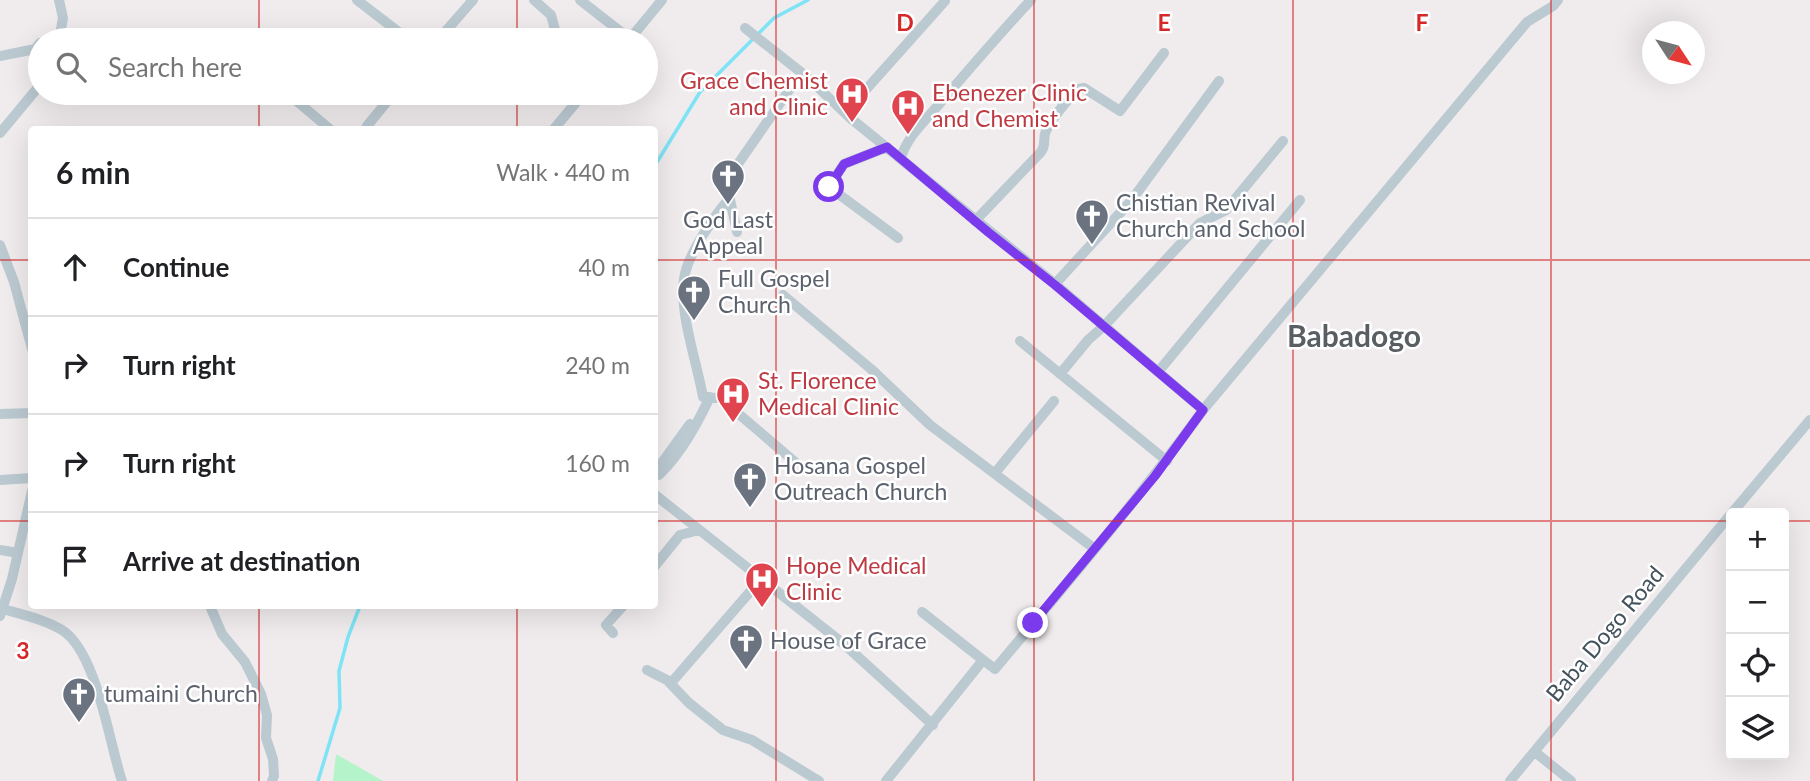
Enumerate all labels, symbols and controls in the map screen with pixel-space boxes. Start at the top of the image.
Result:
text: D [896,8,914,36]
text: E [1157,8,1171,36]
text: F [1415,8,1429,36]
north arrow [1642,21,1705,84]
search box [28,28,658,105]
icon: search [52,48,90,86]
text: Search here [108,51,242,83]
place label: Grace Chemist and Clinic [680,66,829,120]
hospital icon: Grace Chemist and Clinic [833,75,871,124]
place label: Ebenezer Clinic and Chemist [932,78,1087,132]
hospital icon: Ebenezer Clinic and Chemist [889,87,927,136]
text: 6 min [56,154,130,190]
church icon: God Last Appeal [709,157,747,206]
text: Walk · 440 m [496,158,630,186]
route start [813,171,844,202]
place label: Chistian Revival Church and School [1116,188,1305,242]
church icon: Chistian Revival Church and School [1073,197,1111,246]
place label: God Last Appeal [683,205,774,259]
icon: ahead [56,248,94,286]
text: Continue [123,251,229,283]
text: 40 m [579,253,630,281]
place label: Full Gospel Church [718,264,830,318]
church icon: Full Gospel Church [675,273,713,322]
district label: Babadogo [1287,317,1421,353]
icon: right [56,346,94,384]
text: Turn right [123,349,236,381]
text: 240 m [565,351,630,379]
place label: St. Florence Medical Clinic [758,366,899,420]
hospital icon: St. Florence Medical Clinic [714,375,752,424]
icon: right [56,444,94,482]
text: Turn right [123,447,236,479]
text: 160 m [565,449,630,477]
place label: Hosana Gospel Outreach Church [774,451,947,505]
church icon: Hosana Gospel Outreach Church [731,460,769,509]
map controls [1726,508,1789,760]
button: + [1726,508,1789,571]
icon: arrive [56,542,94,580]
text: Arrive at destination [123,545,360,577]
place label: Hope Medical Clinic [786,551,927,605]
hospital icon: Hope Medical Clinic [743,560,781,609]
street label: Baba Dogo Road [1539,560,1669,707]
button: − [1726,571,1789,634]
route end [1017,607,1048,638]
church icon: House of Grace [727,622,765,671]
place label: House of Grace [770,626,927,654]
button: locate [1726,634,1789,697]
text: 3 [16,636,30,664]
church icon: tumaini Church [60,675,98,724]
place label: tumaini Church [104,679,258,707]
button: layers [1726,697,1789,760]

